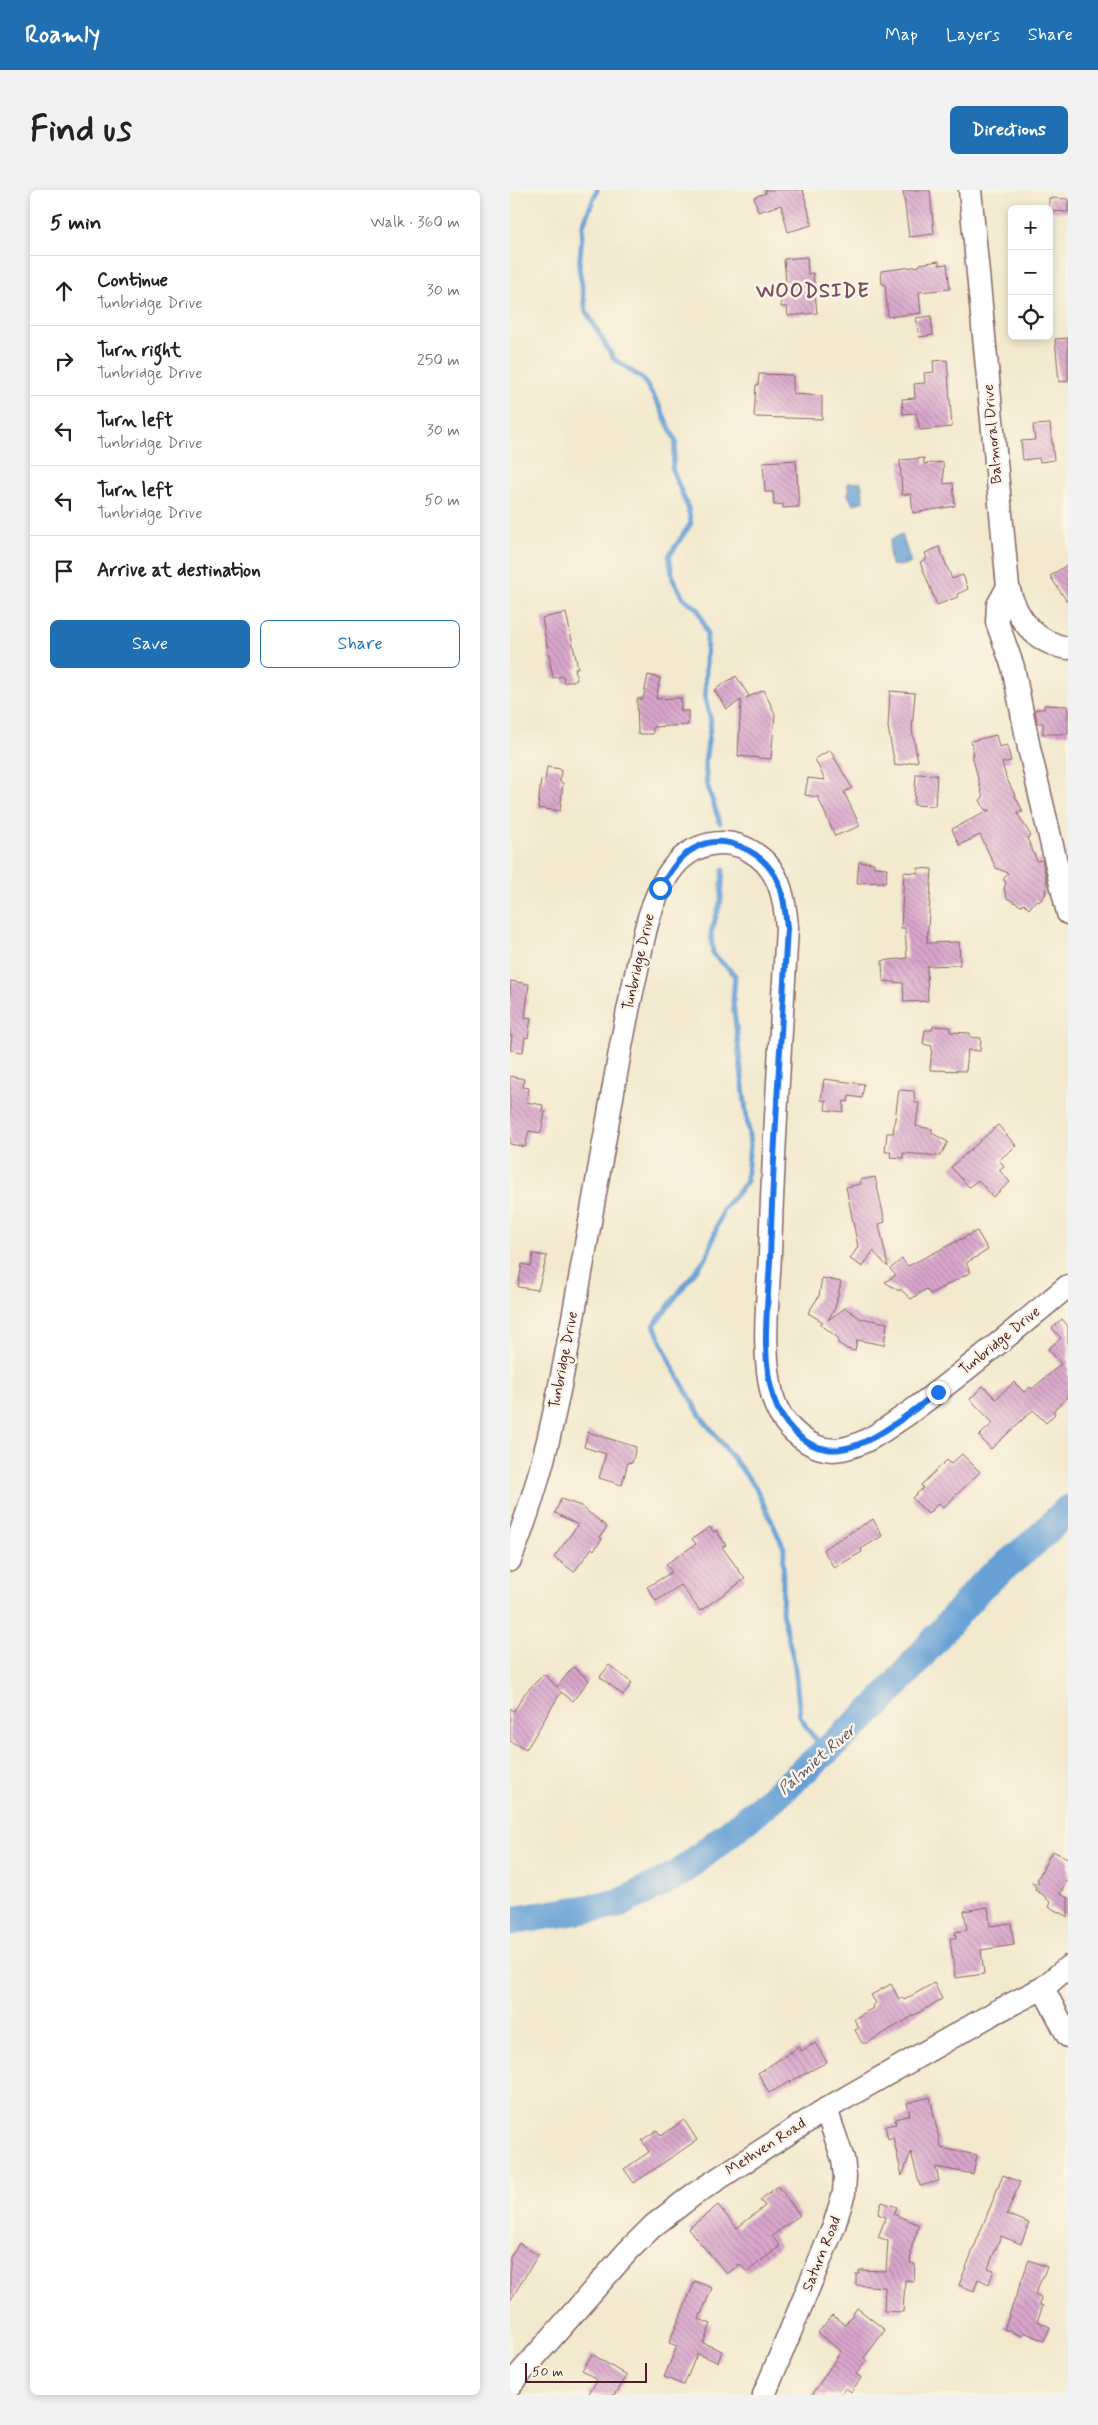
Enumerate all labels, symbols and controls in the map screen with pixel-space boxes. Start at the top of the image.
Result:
text: Roamly [25,20,100,51]
text: Map [885,23,918,47]
text: Layers [946,23,1000,47]
text: Share [1028,23,1073,47]
button: Directions [950,106,1068,154]
text: Find us [30,107,132,153]
map controls [1008,205,1053,340]
button: + [1008,205,1053,250]
text: 5 min [50,209,102,237]
text: Walk · 360 m [370,212,460,233]
button: − [1008,250,1053,295]
text: Continue [97,268,168,293]
icon: ahead [50,277,78,305]
district label: WOODSIDE [755,278,870,305]
text: 30 m [427,280,460,301]
text: Tunbridge Drive [97,293,202,314]
button: locate [1008,295,1053,340]
text: Turn right [97,338,181,363]
icon: right [50,347,78,375]
text: 250 m [417,350,460,371]
text: Tunbridge Drive [97,363,202,384]
street label: Balmoral Drive [979,383,1007,485]
text: Turn left [97,408,173,433]
icon: left [50,417,78,445]
text: 30 m [427,420,460,441]
text: Tunbridge Drive [97,433,202,454]
text: Turn left [97,478,173,503]
icon: left [50,487,78,515]
text: 50 m [424,490,460,511]
text: Tunbridge Drive [97,503,202,524]
icon: arrive [50,557,78,585]
text: Arrive at destination [97,558,261,583]
button: Save [50,620,250,668]
button: Share [260,620,460,668]
route start [649,877,672,900]
street label: Tunbridge Drive [618,911,661,1013]
street label: Tunbridge Drive [955,1302,1045,1381]
street label: Tunbridge Drive [545,1309,584,1411]
route end [927,1381,950,1404]
water label: Palmiet River [774,1719,862,1799]
street label: Methven Road [722,2113,810,2180]
street label: Saturn Road [798,2213,846,2295]
scale bar [525,2360,648,2383]
text: 50 m [532,2363,563,2381]

